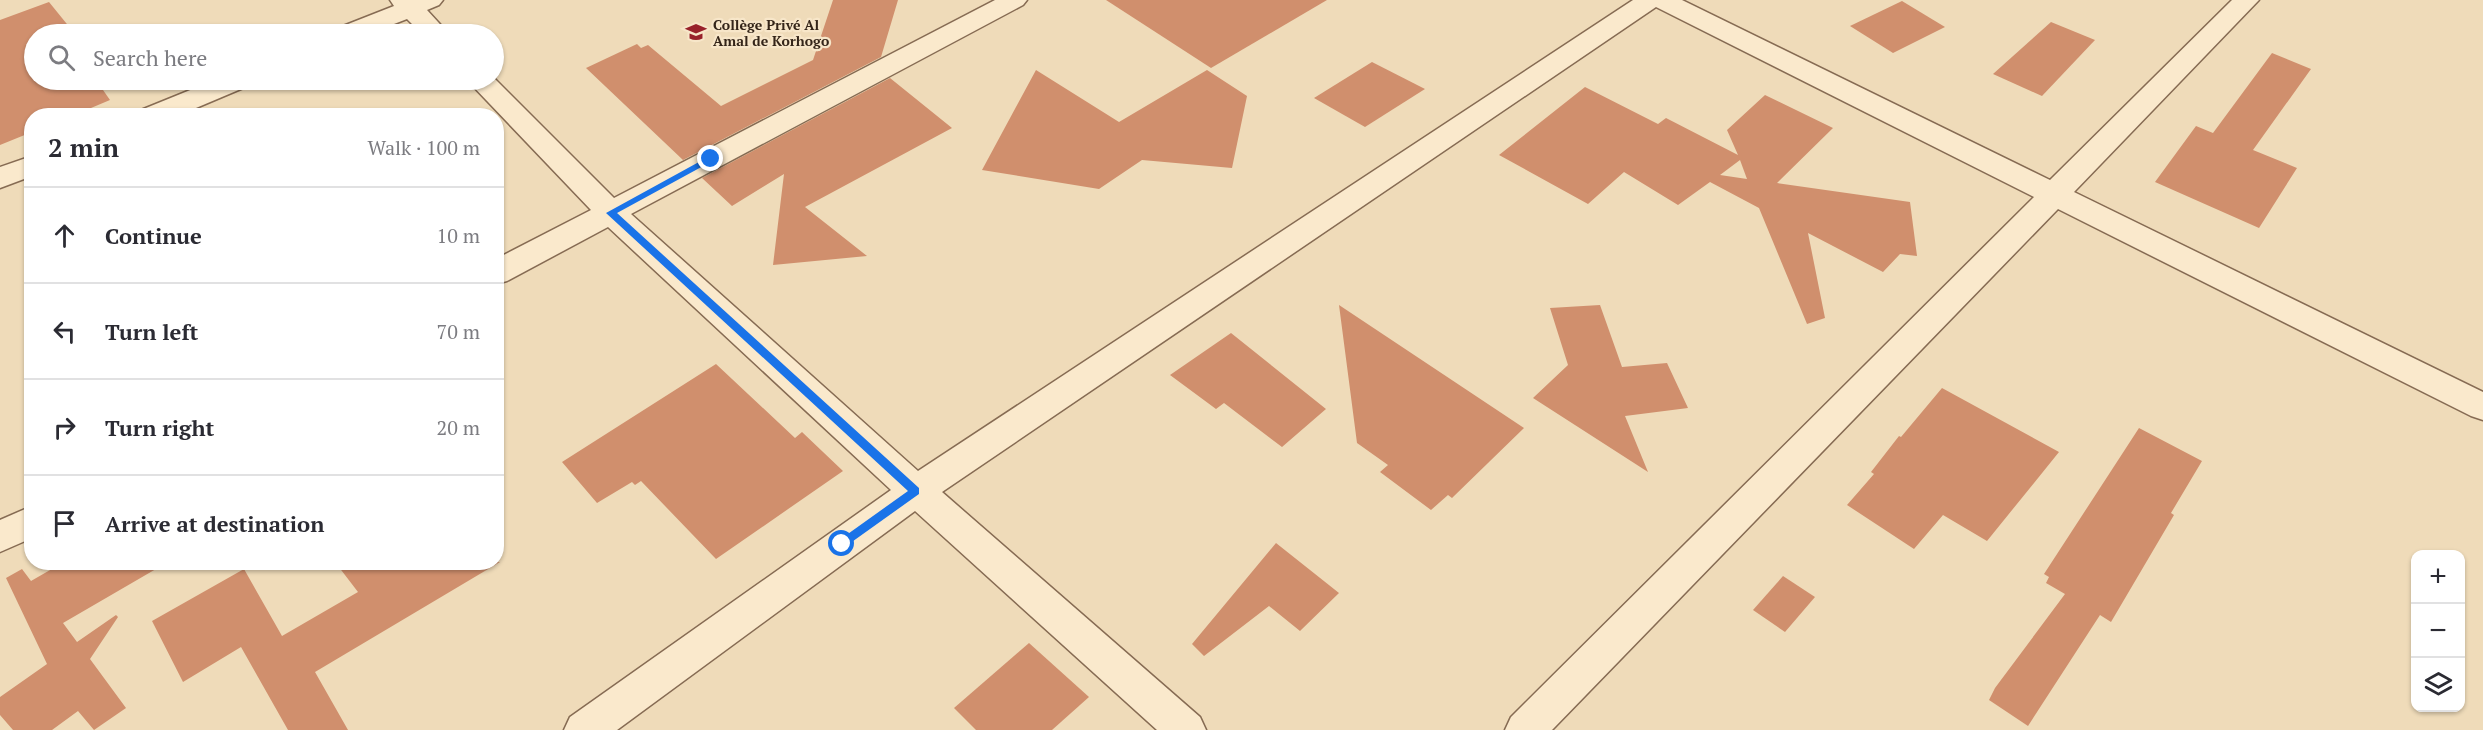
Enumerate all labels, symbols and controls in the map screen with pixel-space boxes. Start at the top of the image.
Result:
place label: Collège Privé Al Amal de Korhogo [713,15,829,50]
school or university icon: Collège Privé Al Amal de Korhogo [684,20,708,44]
search box [24,24,504,90]
icon: search [45,41,78,74]
text: Search here [93,43,207,72]
text: 2 min [48,130,119,164]
text: Walk · 100 m [368,134,480,161]
route end [697,145,723,171]
icon: ahead [48,219,81,252]
text: Continue [105,221,202,250]
text: 10 m [437,222,480,249]
icon: left [48,315,81,348]
text: Turn left [105,317,198,346]
text: 70 m [437,318,480,345]
icon: right [48,411,81,444]
text: Turn right [105,413,214,442]
text: 20 m [437,414,480,441]
icon: arrive [48,507,81,540]
text: Arrive at destination [105,509,324,538]
route start [828,530,854,556]
map controls [2411,550,2465,712]
button: + [2411,550,2465,604]
button: − [2411,604,2465,658]
button: layers [2411,658,2465,712]

